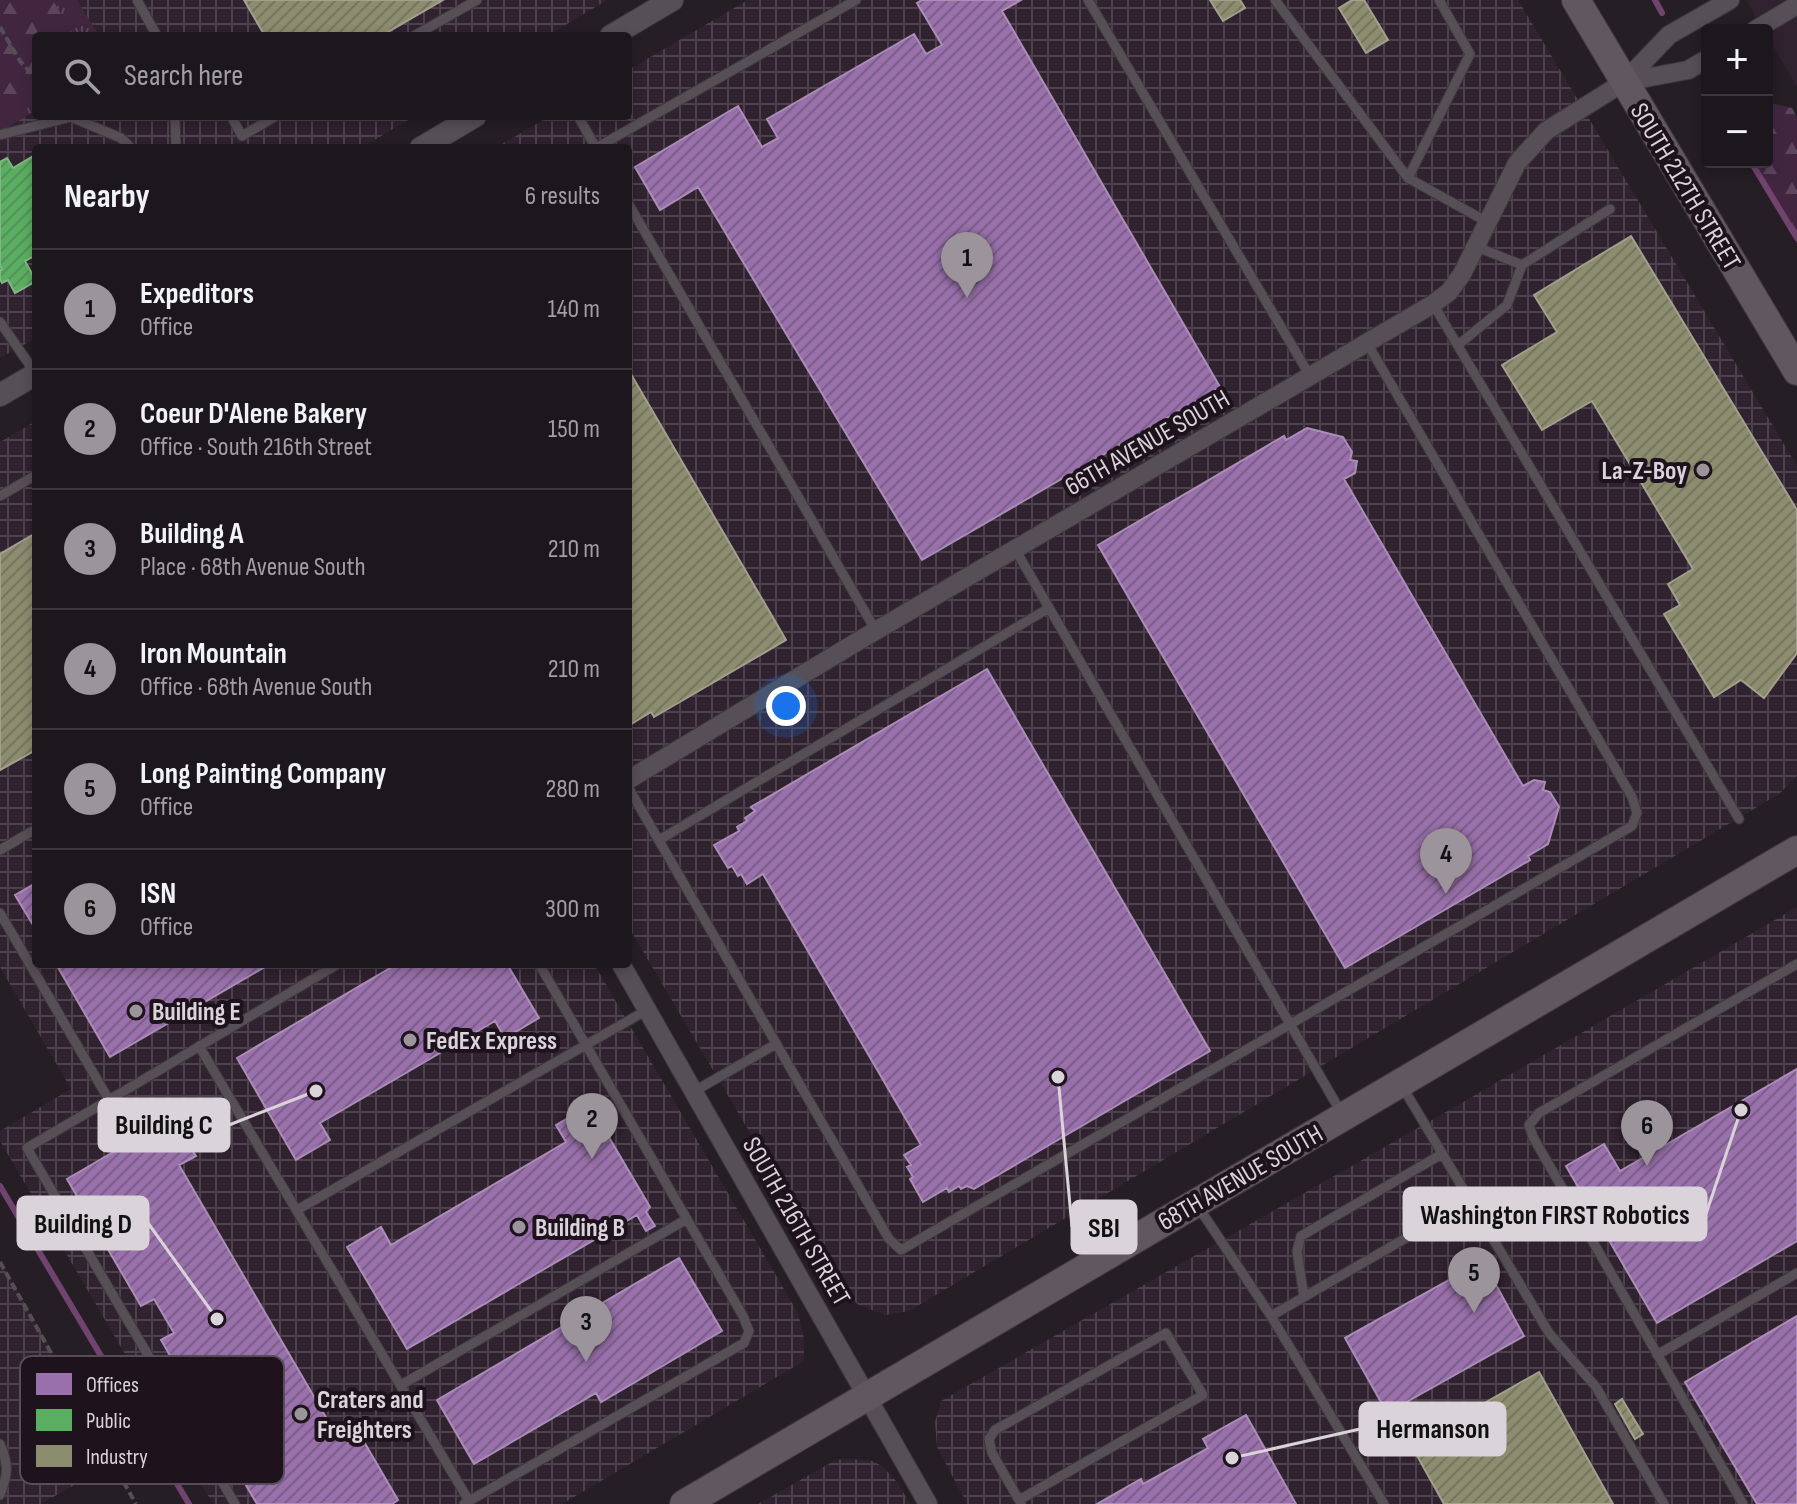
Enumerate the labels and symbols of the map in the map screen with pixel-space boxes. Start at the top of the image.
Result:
street label: SOUTH 212TH STREET [1623,98,1747,276]
pin: 1 [941,232,993,298]
street label: 66TH AVENUE SOUTH [1060,384,1235,503]
place label: La-Z-Boy [1601,456,1687,487]
marker: La-Z-Boy [1694,461,1712,479]
your location [766,686,806,726]
pin: 4 [1420,828,1472,894]
place label: Building E [152,997,241,1028]
marker: Building E [127,1002,145,1020]
place label: FedEx Express [426,1026,557,1057]
marker: FedEx Express [401,1031,419,1049]
pin: 2 [566,1093,618,1159]
callout: Building C [99,1099,229,1151]
pin: 6 [1621,1100,1673,1166]
text: Building C [115,1109,213,1142]
street label: 68TH AVENUE SOUTH [1153,1119,1329,1238]
street label: SOUTH 216TH STREET [735,1132,856,1311]
callout: Washington FIRST Robotics [1404,1188,1706,1240]
callout: Building D [18,1197,148,1249]
text: Washington FIRST Robotics [1420,1199,1690,1232]
callout: SBI [1072,1201,1136,1253]
text: Building D [34,1208,132,1241]
text: SBI [1088,1212,1120,1245]
place label: Building B [535,1213,625,1244]
marker: Building B [510,1218,528,1236]
pin: 5 [1448,1247,1500,1313]
pin: 3 [560,1296,612,1362]
legend [20,1356,284,1484]
text: Offices [86,1372,139,1399]
place label: Craters and Freighters [317,1385,424,1446]
callout: Hermanson [1360,1403,1505,1455]
marker: Craters and Freighters [292,1405,310,1423]
text: Public [86,1408,131,1435]
text: Hermanson [1376,1413,1490,1446]
text: Industry [86,1444,148,1471]

